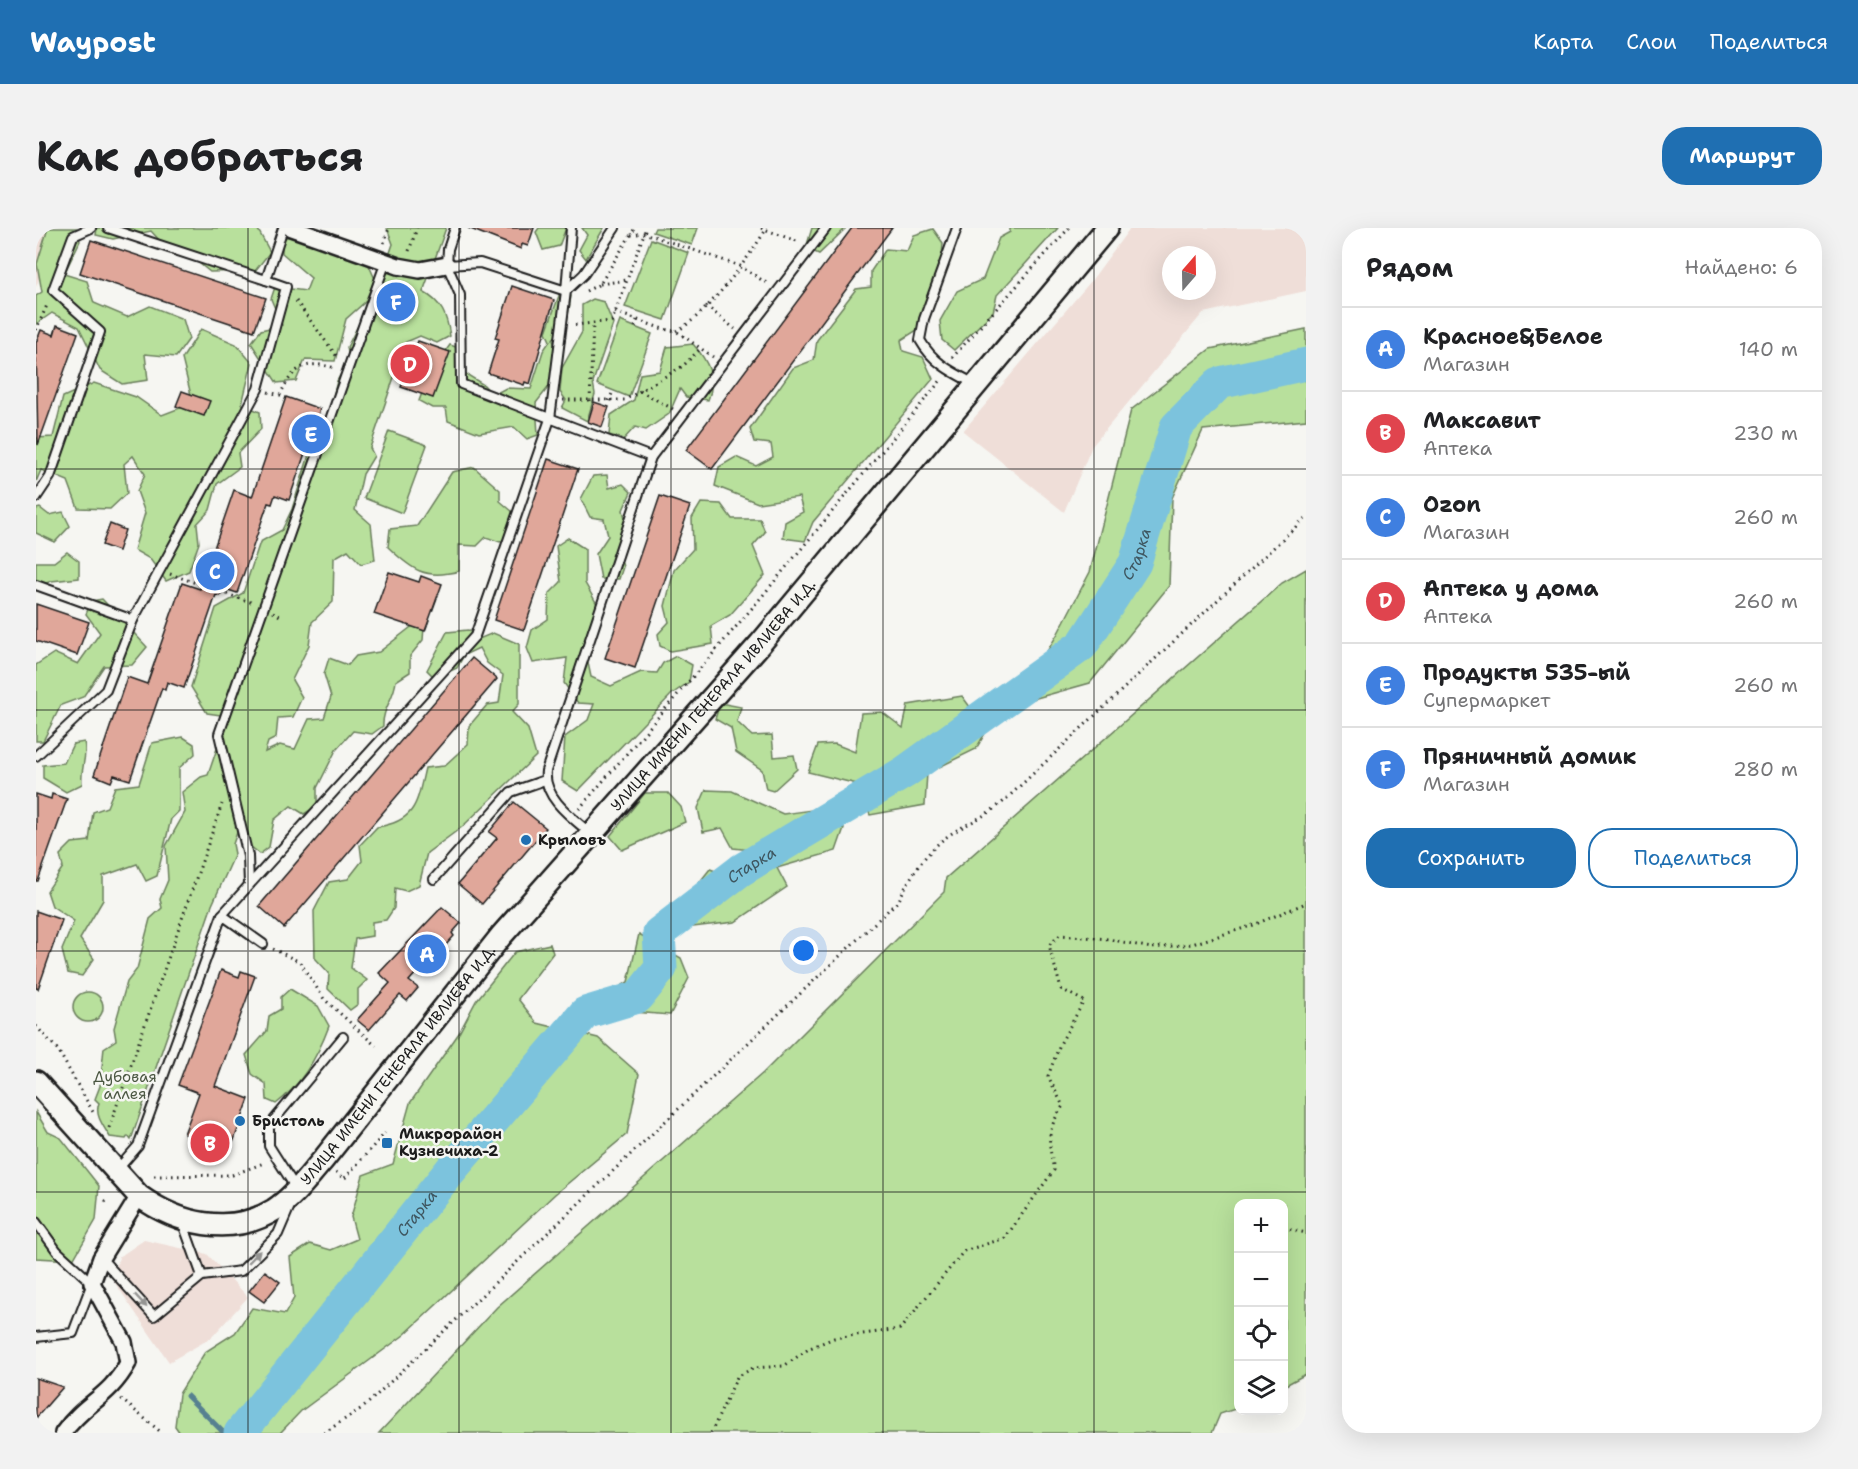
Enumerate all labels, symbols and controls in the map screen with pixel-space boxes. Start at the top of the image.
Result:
text: Waypost [30,23,156,61]
text: Карта [1533,28,1593,56]
text: Слои [1626,28,1677,56]
text: Поделиться [1710,28,1828,56]
button: Маршрут [1662,127,1822,185]
text: Как добраться [36,128,364,184]
north arrow [1162,246,1216,300]
text: Рядом [1366,250,1453,285]
text: Найдено: 6 [1685,254,1798,280]
pin: F [376,280,416,325]
text: Красное&Белое [1423,322,1603,351]
text: A [1378,336,1393,362]
text: 140 m [1739,336,1798,362]
pin: D [390,342,430,386]
text: Магазин [1423,351,1510,377]
text: Максавит [1423,406,1541,435]
pin: E [292,412,330,456]
text: B [1379,420,1392,446]
text: 230 m [1733,420,1798,446]
text: Аптека [1423,435,1492,461]
text: Ozon [1423,490,1481,519]
text: C [1379,504,1392,530]
text: 260 m [1733,504,1798,530]
text: Магазин [1423,519,1510,545]
water label: Старка [1117,525,1156,584]
pin: C [196,548,234,594]
text: Аптека у дома [1423,574,1598,603]
street label: УЛИЦА ИМЕНИ ГЕНЕРАЛА ИВЛИЕВА И.Д. [606,575,820,815]
text: D [1378,588,1393,614]
text: 260 m [1733,588,1798,614]
text: Аптека [1423,603,1492,629]
text: Продукты 535-ый [1423,658,1630,687]
text: E [1379,672,1392,698]
text: 260 m [1733,672,1798,698]
text: Супермаркет [1423,687,1550,713]
text: Пряничный домик [1423,742,1636,771]
text: F [1380,756,1391,782]
text: 280 m [1733,756,1798,782]
text: Магазин [1423,771,1510,797]
button: Сохранить [1366,828,1576,888]
button: Поделиться [1588,828,1798,888]
place label: Крыловъ [538,830,606,850]
marker: Крыловъ [519,833,533,847]
water label: Старка [723,842,780,888]
pin: A [408,932,446,976]
your location [789,936,818,965]
street label: УЛИЦА ИМЕНИ ГЕНЕРАЛА ИВЛИЕВА И.Д. [296,941,500,1189]
park label: Дубовая аллея [93,1067,157,1104]
place label: Бристоль [252,1111,325,1131]
marker: Бристоль [233,1114,247,1128]
pin: B [190,1120,230,1166]
place label: Микрорайон Кузнечиха-2 [399,1124,502,1161]
marker: Микрорайон Кузнечиха-2 [380,1136,394,1150]
water label: Старка [392,1186,442,1241]
map controls [1234,1199,1288,1415]
button: + [1234,1199,1288,1253]
one-way arrow [247,1251,261,1265]
button: − [1234,1253,1288,1307]
one-way arrow [133,1294,147,1308]
button: locate [1234,1307,1288,1361]
button: layers [1234,1361,1288,1415]

